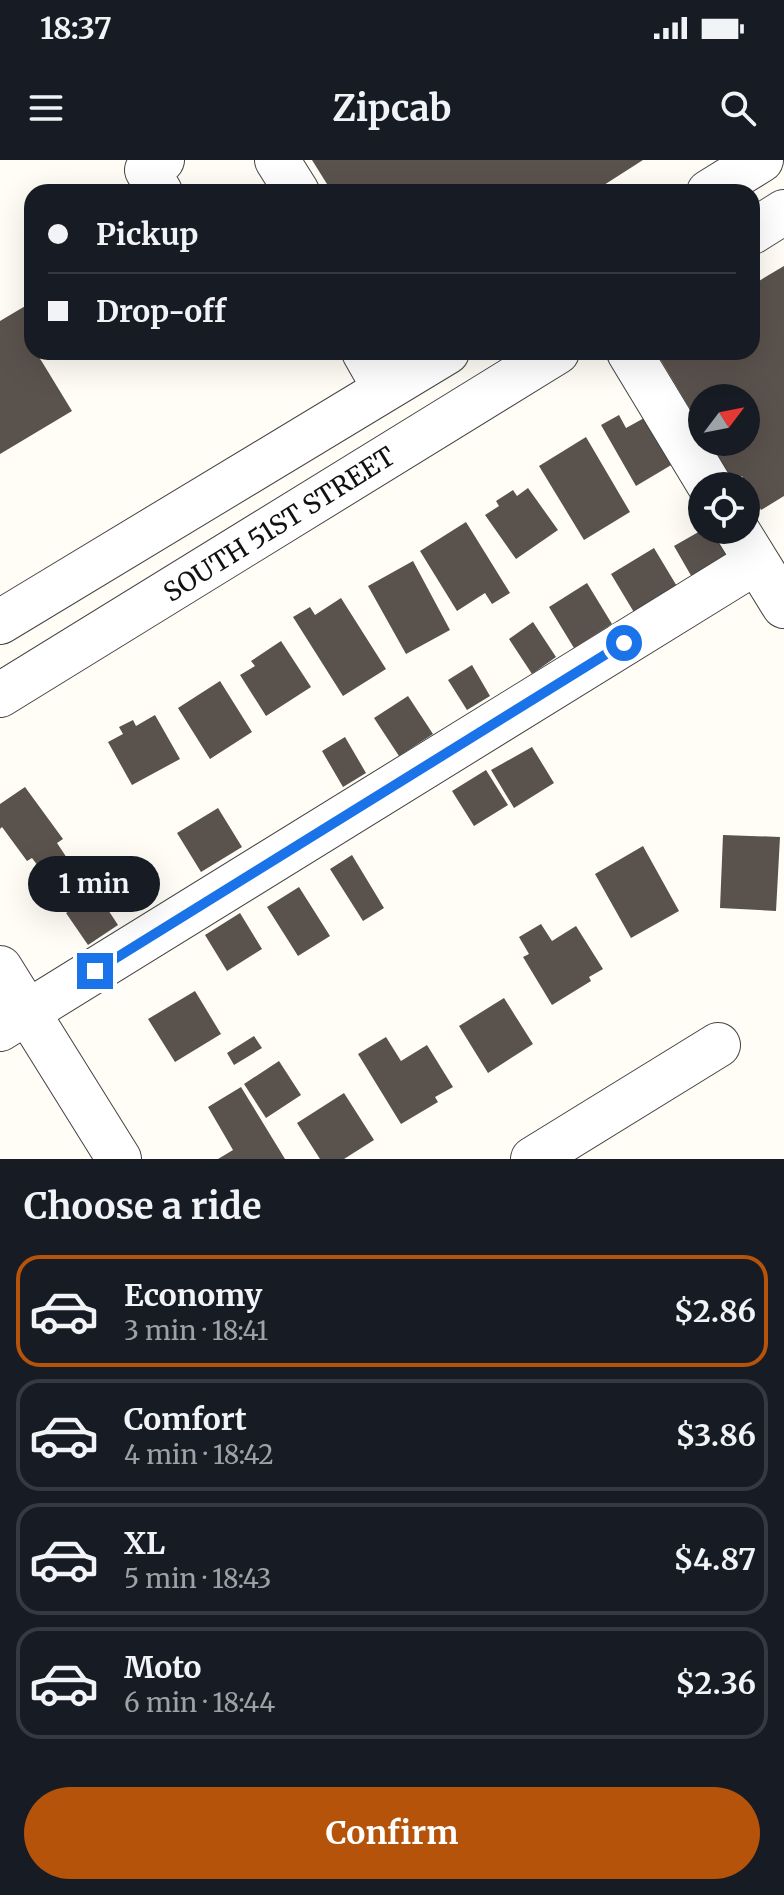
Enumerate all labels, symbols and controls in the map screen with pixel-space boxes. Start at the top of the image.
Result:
text: 18:37 [40,9,112,47]
icon: menu [24,86,68,130]
text: Zipcab [333,86,451,131]
icon: search [716,86,760,130]
text: Pickup [96,215,198,253]
text: Drop-off [96,292,226,330]
north arrow [688,384,760,456]
map controls [688,384,760,544]
street label: SOUTH 51ST STREET [157,439,401,609]
button: locate [688,472,760,544]
route start [606,625,642,661]
callout: 1 min [29,855,161,911]
text: 1 min [59,867,129,900]
route end [77,953,113,989]
text: Choose a ride [24,1184,261,1229]
icon: car [28,1275,100,1347]
text: Economy [124,1276,262,1314]
text: $2.86 [674,1292,756,1330]
text: 3 min · 18:41 [124,1314,268,1347]
icon: car [28,1399,100,1471]
text: Comfort [124,1400,247,1438]
text: $3.86 [675,1416,756,1454]
text: 4 min · 18:42 [124,1438,274,1471]
icon: car [28,1523,100,1595]
text: XL [124,1524,165,1562]
text: $4.87 [673,1540,756,1578]
text: 5 min · 18:43 [124,1562,271,1595]
icon: car [28,1647,100,1719]
text: Moto [124,1648,202,1686]
text: $2.36 [675,1664,756,1702]
text: 6 min · 18:44 [124,1686,275,1719]
button: Confirm [24,1787,760,1879]

